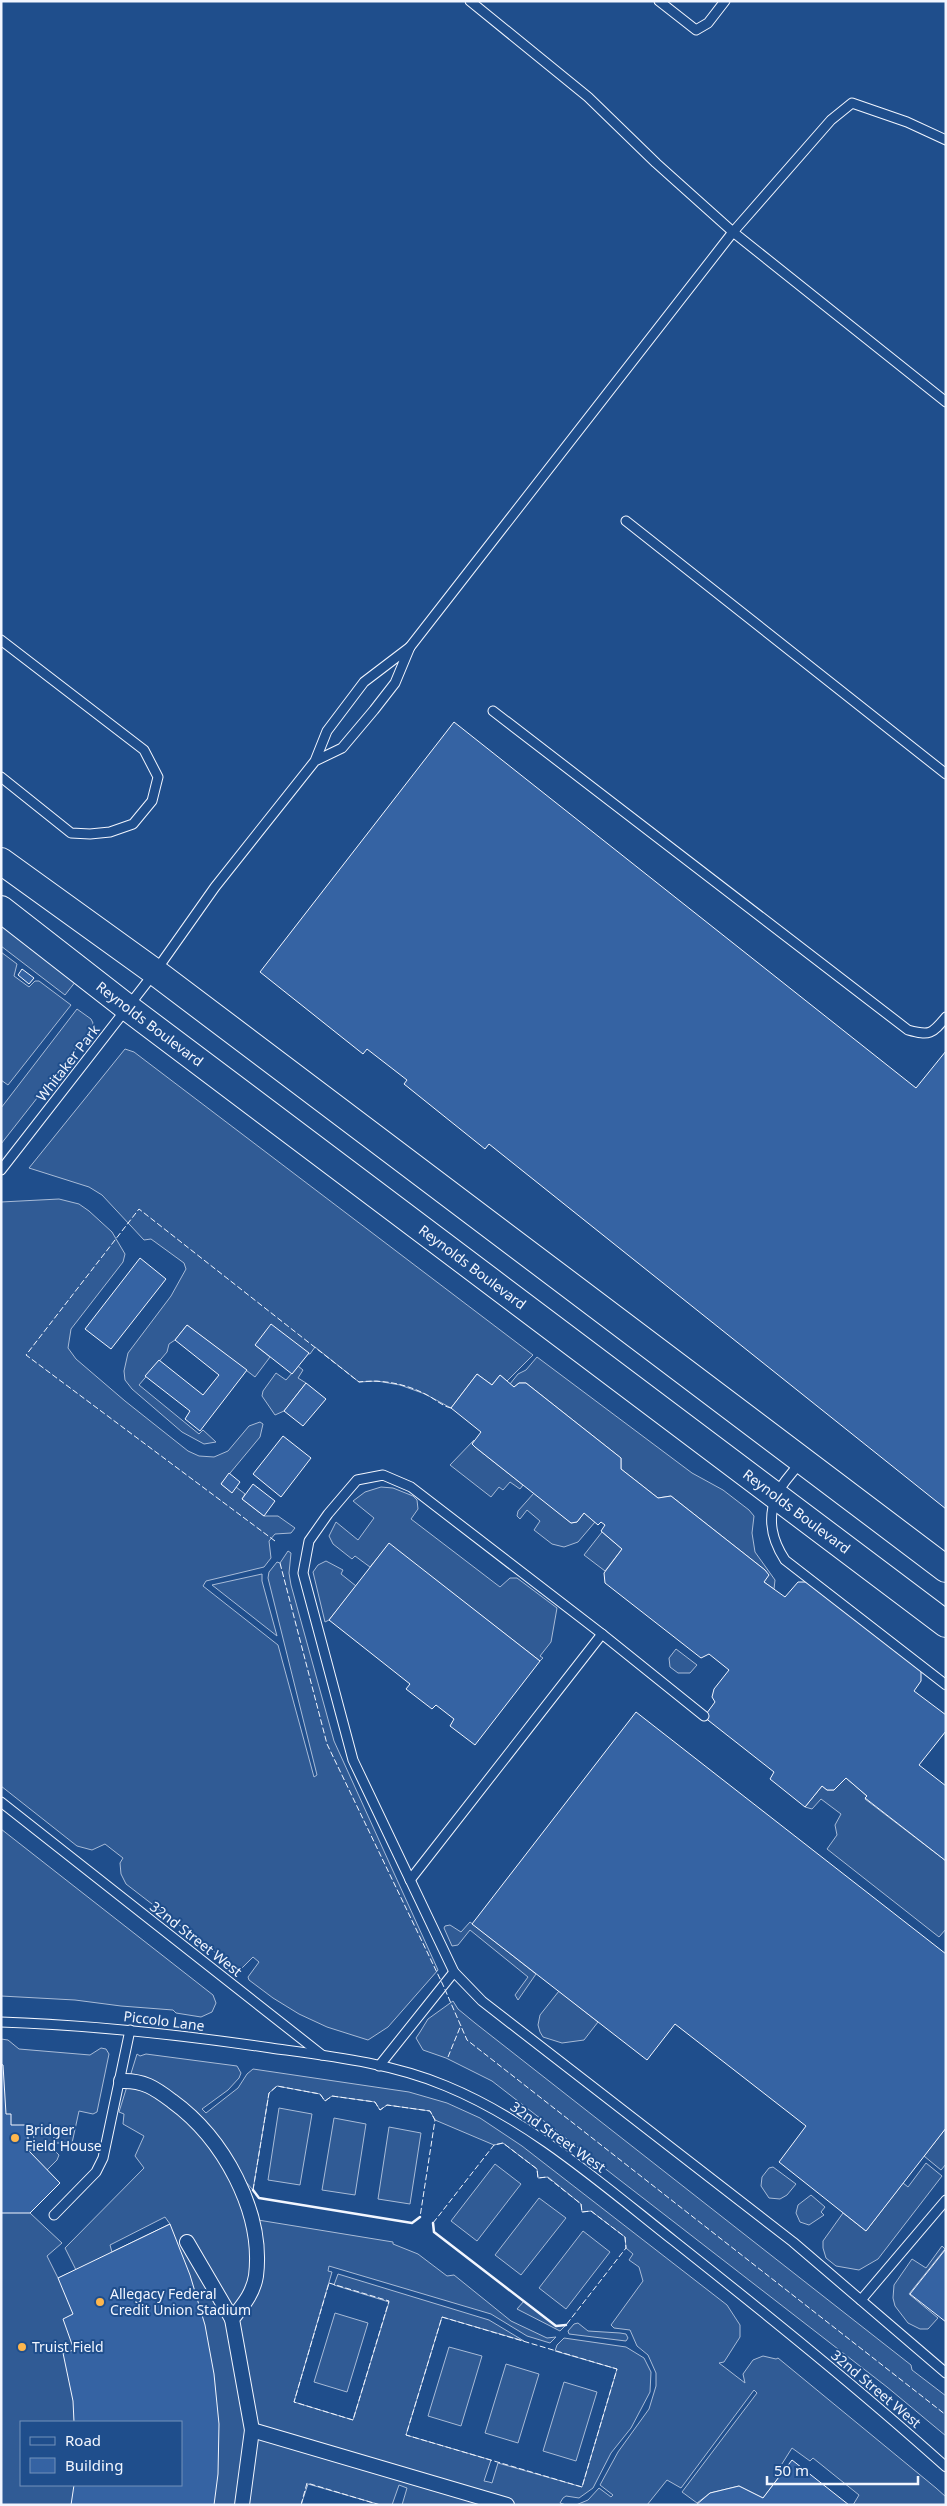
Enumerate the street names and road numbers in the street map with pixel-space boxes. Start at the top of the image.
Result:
street label: Reynolds Boulevard [93,977,207,1070]
street label: Whitaker Park [32,1020,104,1105]
street label: Reynolds Boulevard [415,1220,530,1314]
street label: Reynolds Boulevard [739,1464,854,1558]
street label: 32nd Street West [146,1897,246,1981]
street label: Piccolo Lane [122,2006,206,2035]
street label: 32nd Street West [507,2097,610,2177]
street label: 32nd Street West [827,2345,925,2432]

